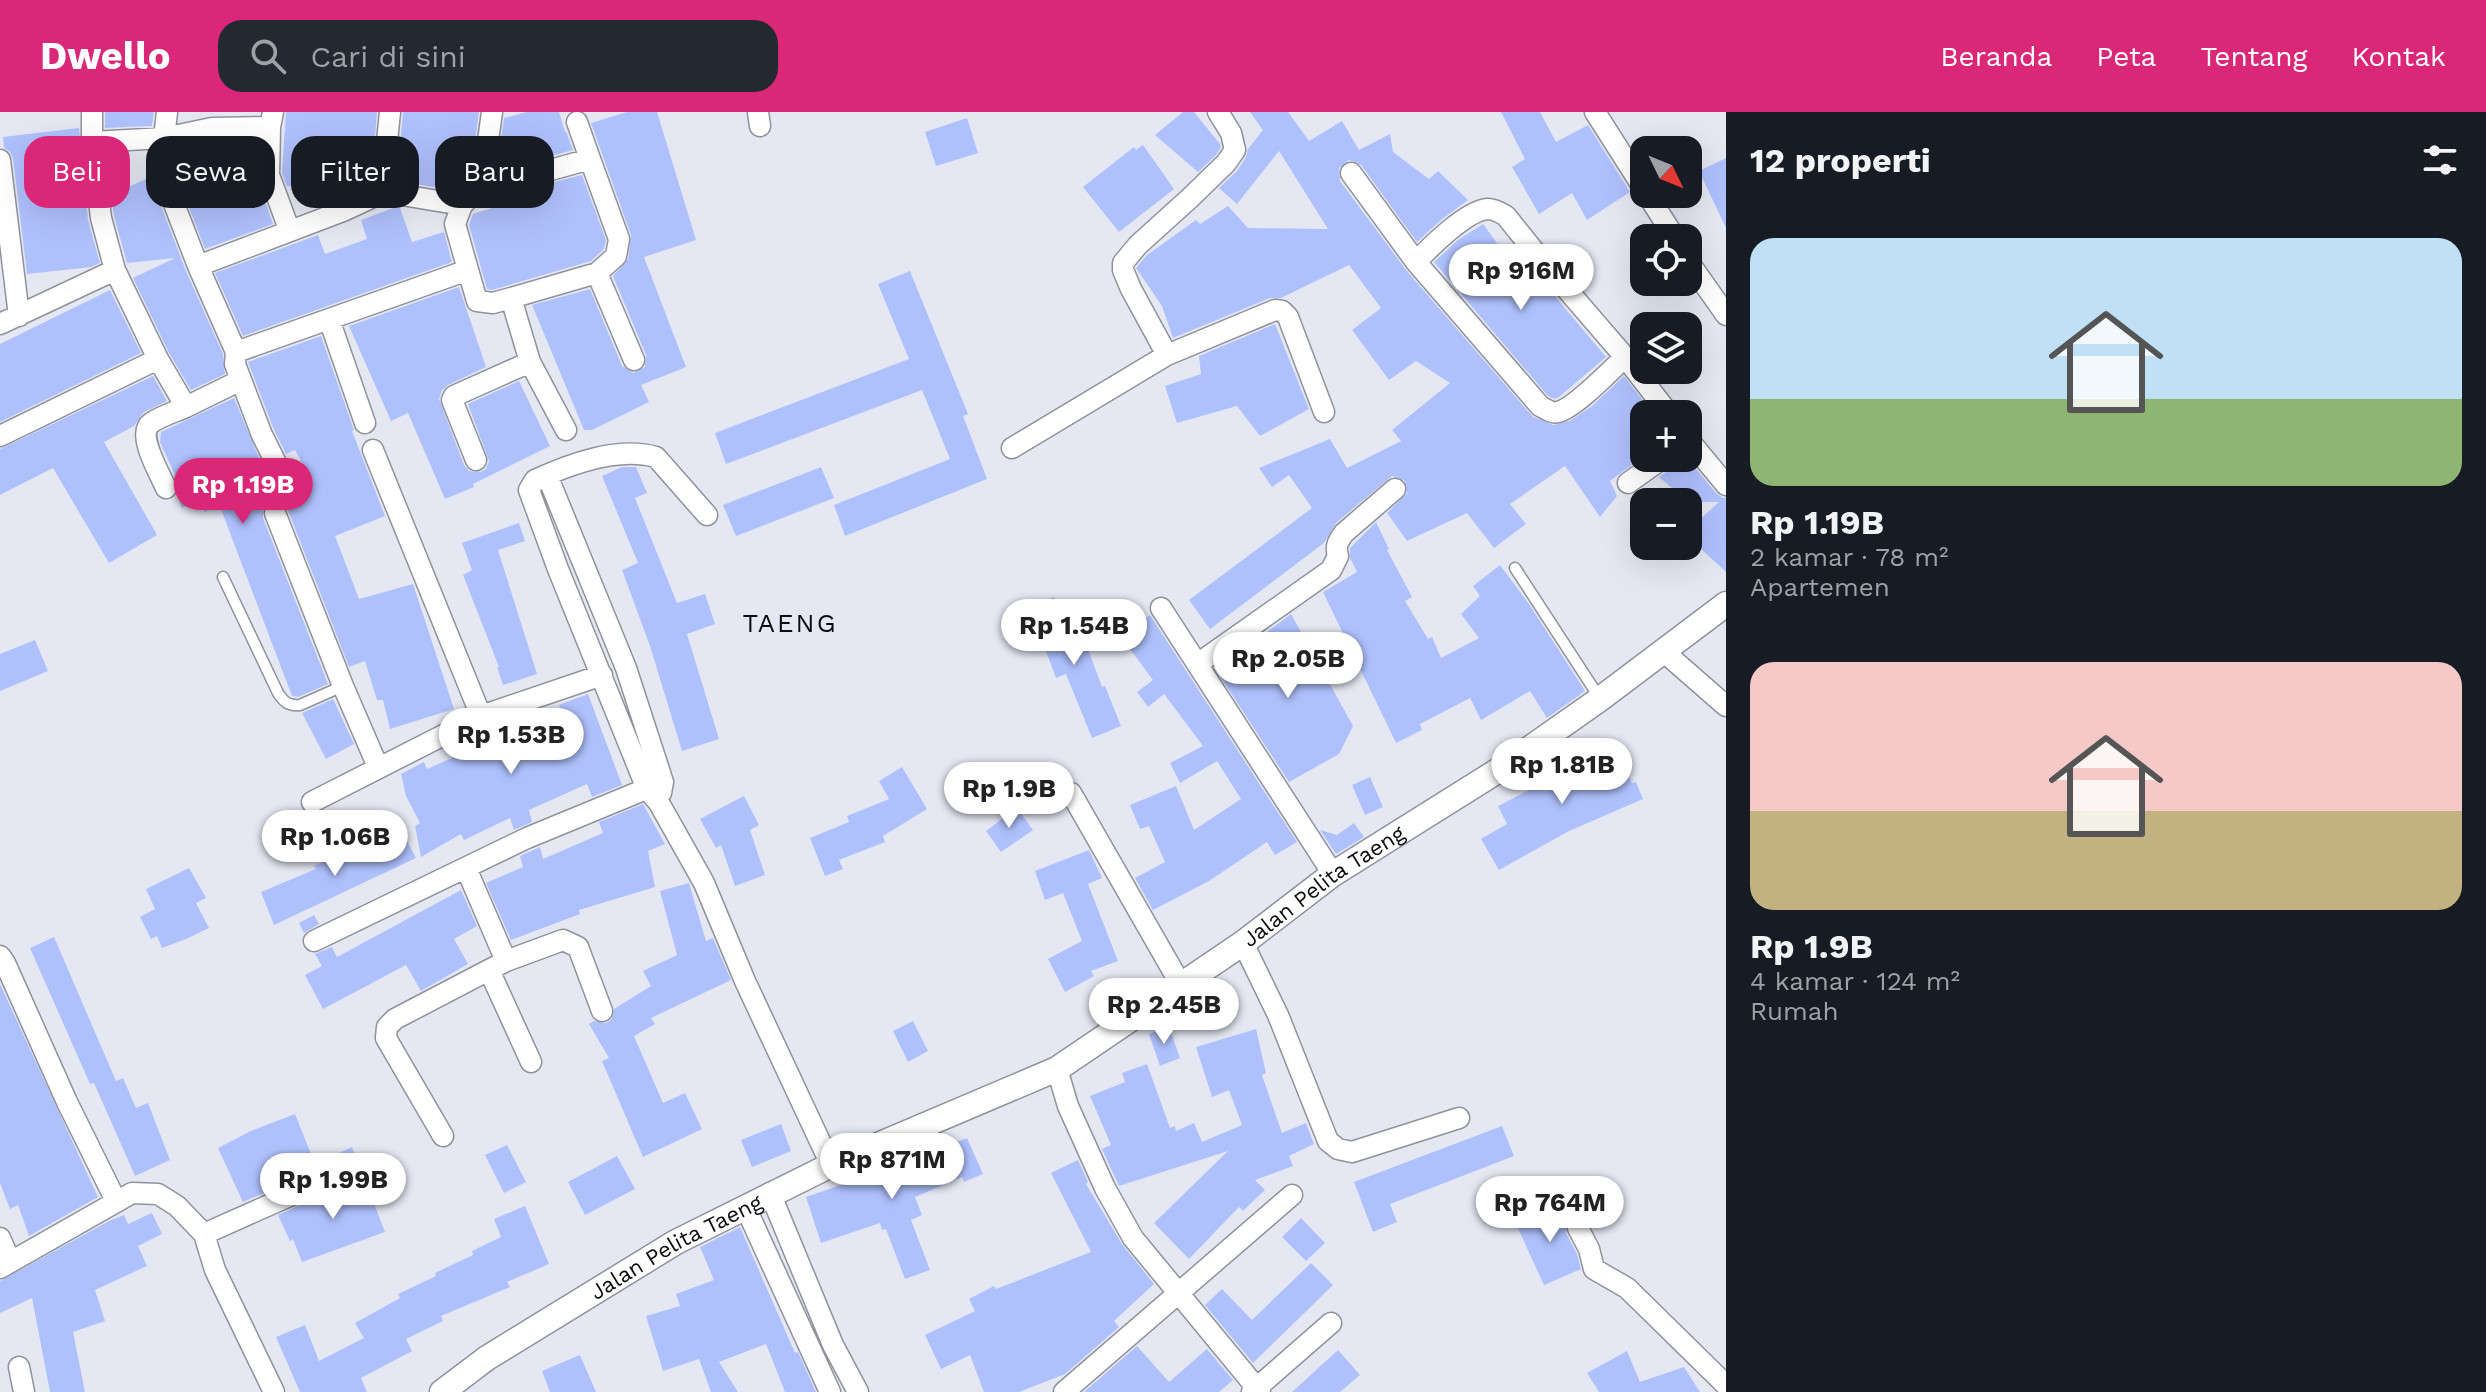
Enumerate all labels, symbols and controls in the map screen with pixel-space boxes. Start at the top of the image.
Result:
search box [218,20,778,92]
text: Dwello [40,34,170,78]
icon: search [246,34,290,78]
text: Cari di sini [310,39,466,74]
text: Beranda [1940,40,2052,73]
text: Peta [2096,40,2156,73]
text: Tentang [2200,40,2307,73]
text: Kontak [2351,40,2446,73]
chip: Beli [24,136,130,208]
chip: Sewa [146,136,275,208]
chip: Filter [291,136,419,208]
chip: Baru [435,136,554,208]
north arrow [1630,136,1702,208]
map controls [1630,136,1702,560]
icon: filters [2418,138,2462,182]
text: 12 properti [1750,140,1931,180]
button: locate [1630,224,1702,296]
pin: Rp 916M [1447,244,1595,312]
text: Rp 916M [1467,255,1575,285]
icon: home [2034,290,2178,434]
button: layers [1630,312,1702,384]
button: + [1630,400,1702,472]
pin: Rp 1.19B [160,458,326,526]
text: Rp 1.19B [192,469,294,499]
button: − [1630,488,1702,560]
text: Rp 1.19B [1750,502,1884,542]
text: 2 kamar · 78 m² [1750,542,1949,572]
text: Apartemen [1750,572,1890,602]
pin: Rp 1.54B [991,599,1157,667]
district label: TAENG [742,608,838,638]
text: Rp 1.54B [1019,610,1129,640]
pin: Rp 2.05B [1205,632,1371,700]
text: Rp 2.05B [1231,643,1345,673]
pin: Rp 1.53B [428,708,594,776]
icon: home [2034,714,2178,858]
text: Rp 1.53B [457,719,565,749]
pin: Rp 1.81B [1479,738,1645,806]
text: Rp 1.81B [1509,749,1615,779]
pin: Rp 1.9B [935,762,1083,830]
text: Rp 1.9B [962,773,1056,803]
pin: Rp 1.06B [252,810,418,878]
street label: Jalan Pelita Taeng [1237,820,1409,952]
text: Rp 1.06B [280,821,390,851]
text: Rp 1.9B [1750,926,1873,966]
text: 4 kamar · 124 m² [1750,966,1960,996]
pin: Rp 2.45B [1081,978,1247,1046]
text: Rp 2.45B [1107,989,1221,1019]
text: Rumah [1750,996,1839,1026]
pin: Rp 871M [818,1133,966,1201]
text: Rp 871M [838,1144,946,1174]
pin: Rp 1.99B [250,1153,416,1221]
text: Rp 1.99B [278,1164,388,1194]
pin: Rp 764M [1476,1176,1624,1244]
text: Rp 764M [1494,1187,1606,1217]
street label: Jalan Pelita Taeng [586,1189,767,1305]

